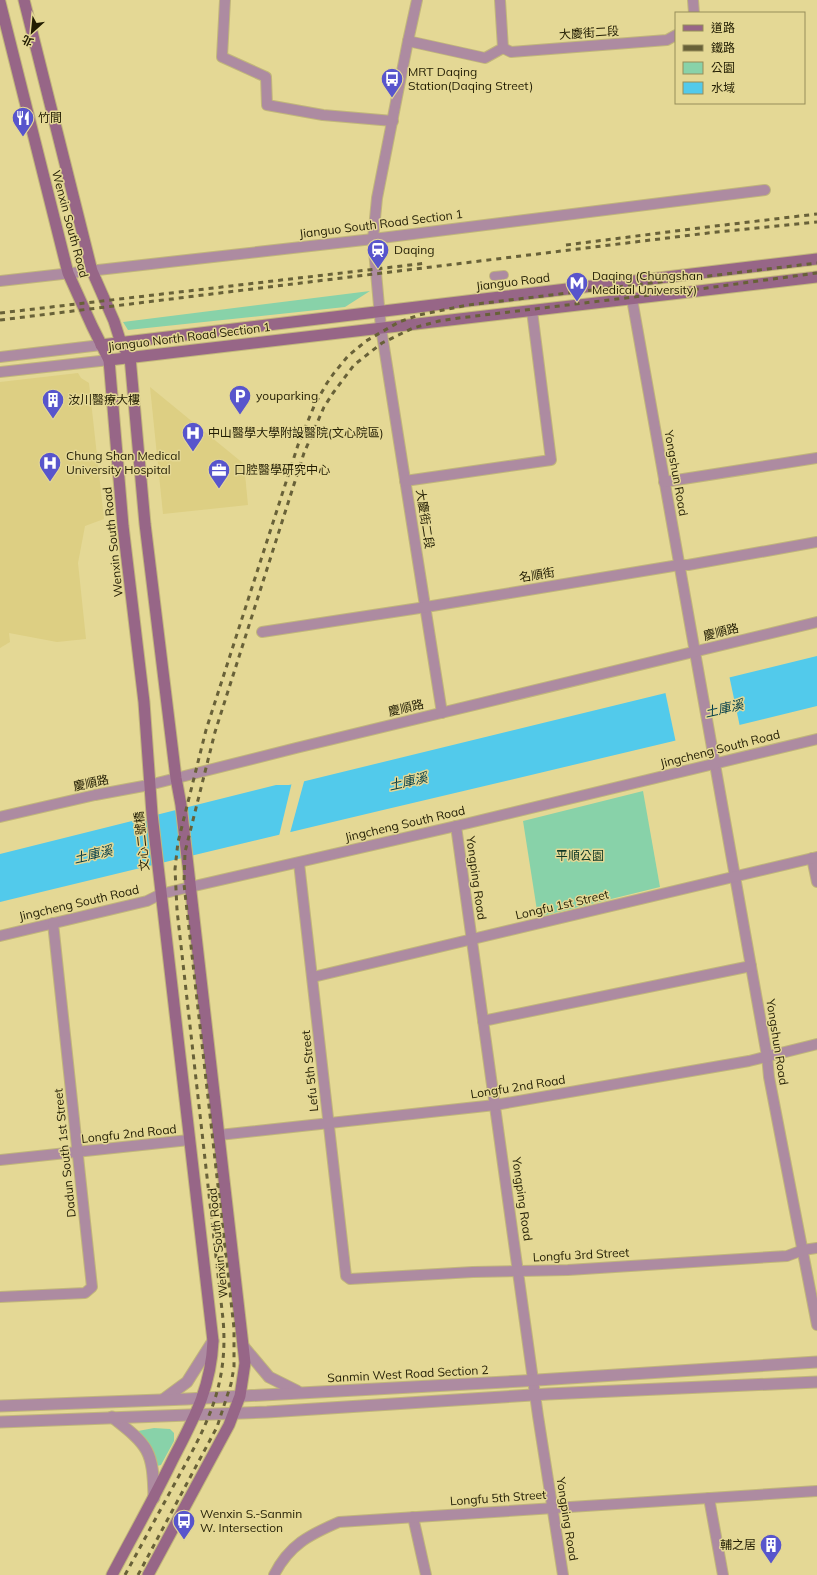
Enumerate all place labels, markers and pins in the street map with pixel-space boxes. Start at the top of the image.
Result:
place label: MRT Daqing Station(Daqing Street) [408,64,533,93]
bus stop icon: MRT Daqing Station(Daqing Street) [379,66,405,99]
restaurant icon: 竹間 [10,105,36,138]
place label: 竹間 [38,110,62,125]
station icon: Daqing [365,237,391,270]
place label: Daqing [394,242,435,257]
place label: Daqing (Chungshan Medical University) [592,268,703,297]
metro station icon: Daqing (Chungshan Medical University) [564,270,590,303]
parking icon: youparking [227,383,253,416]
building icon: 汝川醫療大樓 [40,387,66,420]
place label: youparking [256,388,318,403]
place label: 汝川醫療大樓 [68,392,140,407]
hospital icon: 中山醫學大學附設醫院(文心院區) [180,420,206,453]
place label: 中山醫學大學附設醫院(文心院區) [208,425,384,440]
place label: Chung Shan Medical University Hospital [66,448,180,477]
hospital icon: Chung Shan Medical University Hospital [37,450,63,483]
office icon: 口腔醫學研究中心 [206,457,232,490]
place label: 口腔醫學研究中心 [234,462,330,477]
place label: Wenxin S.-Sanmin W. Intersection [200,1506,302,1535]
bus stop icon: Wenxin S.-Sanmin W. Intersection [171,1508,197,1541]
building icon: 輔之居 [758,1532,784,1565]
place label: 輔之居 [720,1537,756,1552]

